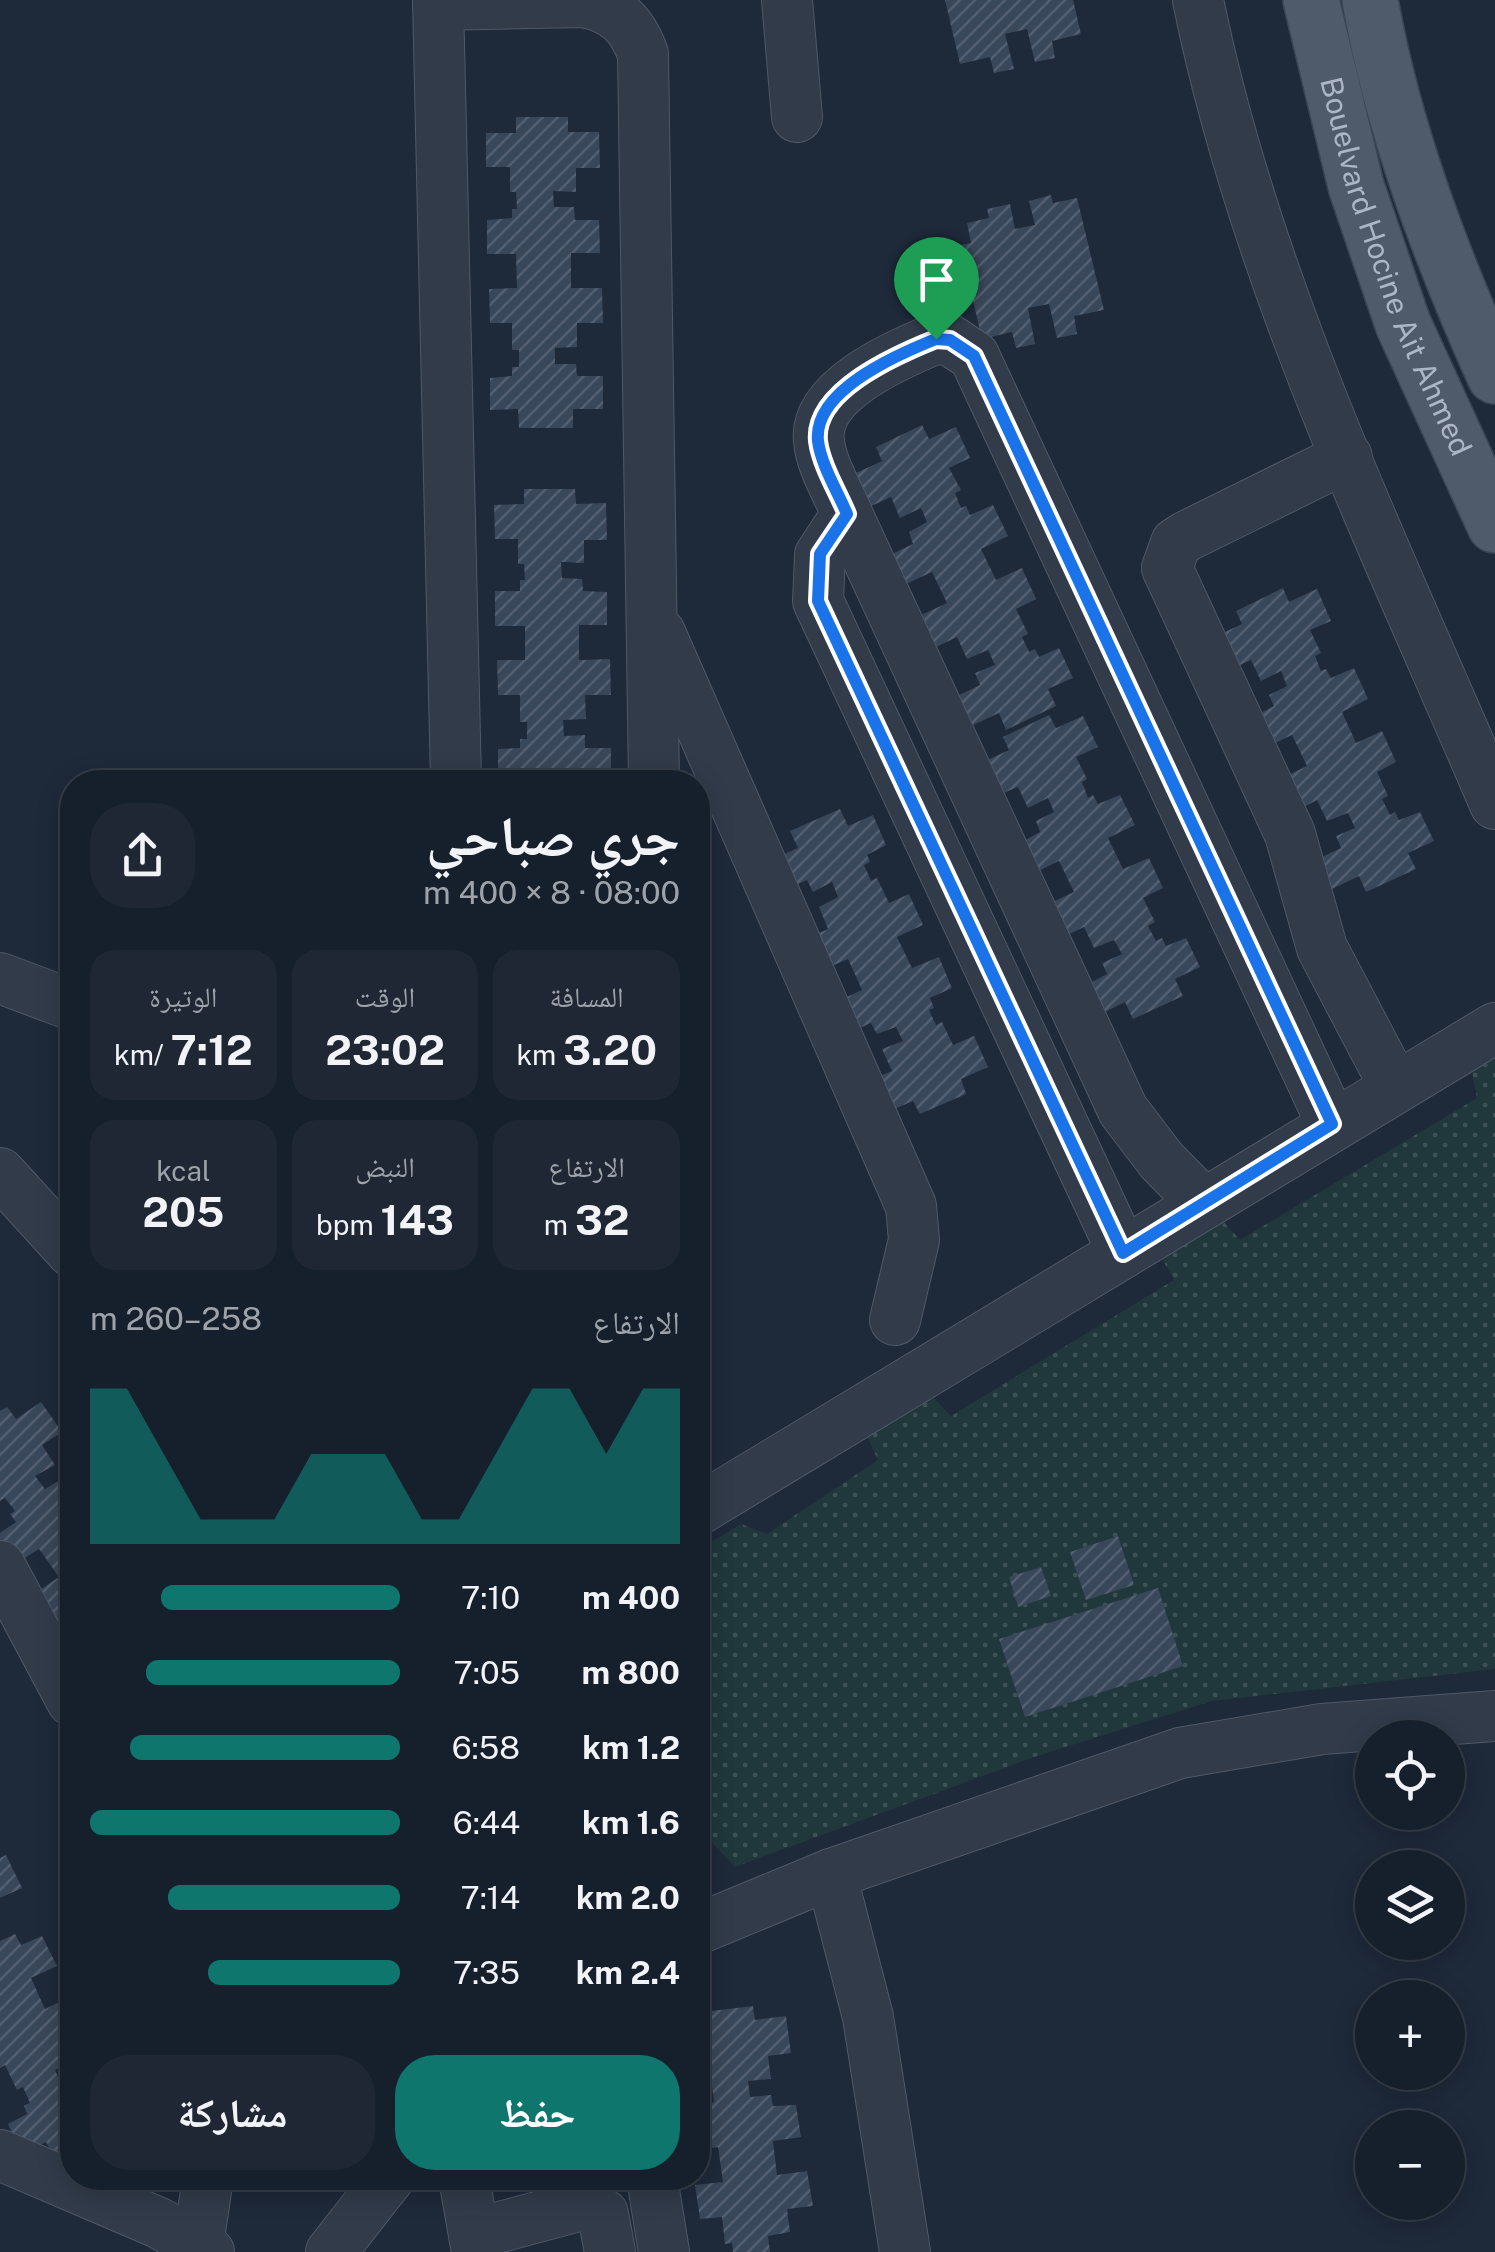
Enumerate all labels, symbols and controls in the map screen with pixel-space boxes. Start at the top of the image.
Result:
street label: Bouelvard Hocine Ait Ahmed [1313,73,1480,461]
pin [894,237,979,340]
icon: arrive [909,252,964,307]
button: share [90,803,195,908]
text: جري صباحي [426,804,680,868]
text: 08:00 · 8 × 400 m [423,874,680,911]
text: الوتيرة [149,980,217,1013]
text: الوقت [355,980,415,1013]
text: المسافة [550,980,624,1013]
text: 7:12 [170,1025,253,1074]
text: 23:02 [325,1025,445,1074]
text: 3.20 [563,1025,657,1074]
text: /km [114,1038,170,1071]
text: km [516,1038,563,1071]
text: النبض [355,1150,415,1183]
text: الارتفاع [548,1150,625,1183]
text: kcal [156,1154,210,1187]
text: 205 [142,1187,224,1236]
text: 143 [380,1195,454,1244]
text: 32 [575,1195,630,1244]
text: bpm [316,1208,380,1241]
text: m [544,1208,575,1241]
text: 258–260 m [90,1300,262,1337]
text: الارتفاع [593,1304,680,1341]
text: 7:10 [461,1579,520,1616]
text: 400 m [582,1579,680,1616]
text: 7:05 [453,1654,520,1691]
text: 800 m [582,1654,680,1691]
map controls [1355,1720,1465,2220]
button: locate [1355,1720,1465,1830]
text: 6:58 [452,1729,520,1766]
text: 1.2 km [582,1729,680,1766]
text: 6:44 [453,1804,520,1841]
text: 1.6 km [582,1804,680,1841]
button: layers [1355,1850,1465,1960]
text: 7:14 [460,1879,520,1916]
text: 2.0 km [576,1879,680,1916]
text: 7:35 [453,1954,520,1991]
text: 2.4 km [576,1954,680,1991]
button: + [1355,1980,1465,2090]
button: مشاركة [90,2055,375,2170]
button: حفظ [395,2055,680,2170]
button: − [1355,2110,1465,2220]

